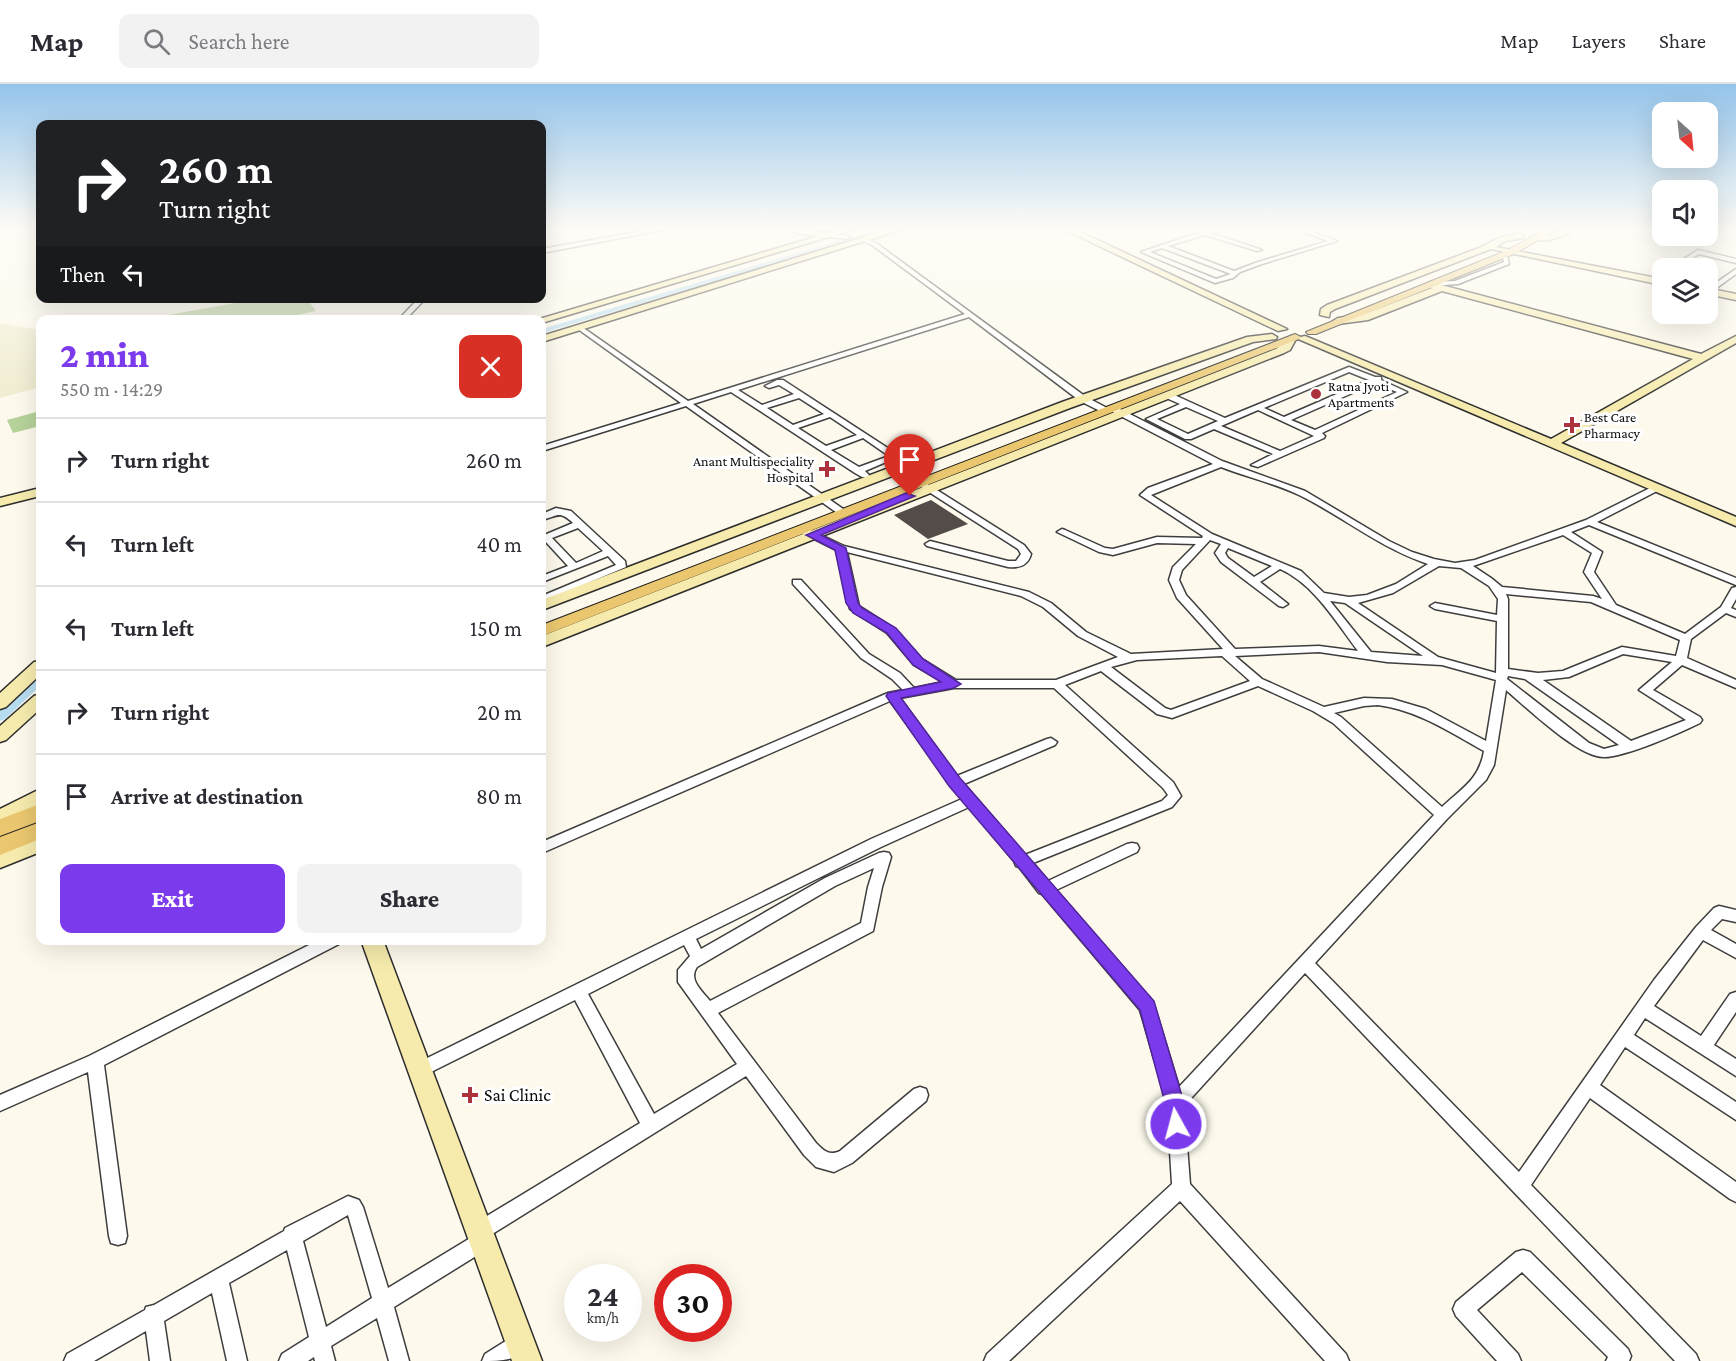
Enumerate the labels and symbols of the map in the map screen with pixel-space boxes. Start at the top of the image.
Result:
north arrow [1652,102,1718,168]
place label: Ratna Jyoti Apartments [1328,378,1394,410]
marker: Ratna Jyoti Apartments [1309,387,1323,401]
place label: Best Care Pharmacy [1584,409,1641,441]
marker: Best Care Pharmacy [1565,418,1579,432]
pin [884,434,935,496]
place label: Anant Multispeciality Hospital [693,453,815,485]
marker: Anant Multispeciality Hospital [818,460,836,478]
place label: Sai Clinic [484,1085,551,1105]
marker: Sai Clinic [461,1086,479,1104]
position arrow [1144,1092,1208,1156]
speed limit sign: 30 [654,1264,732,1342]

